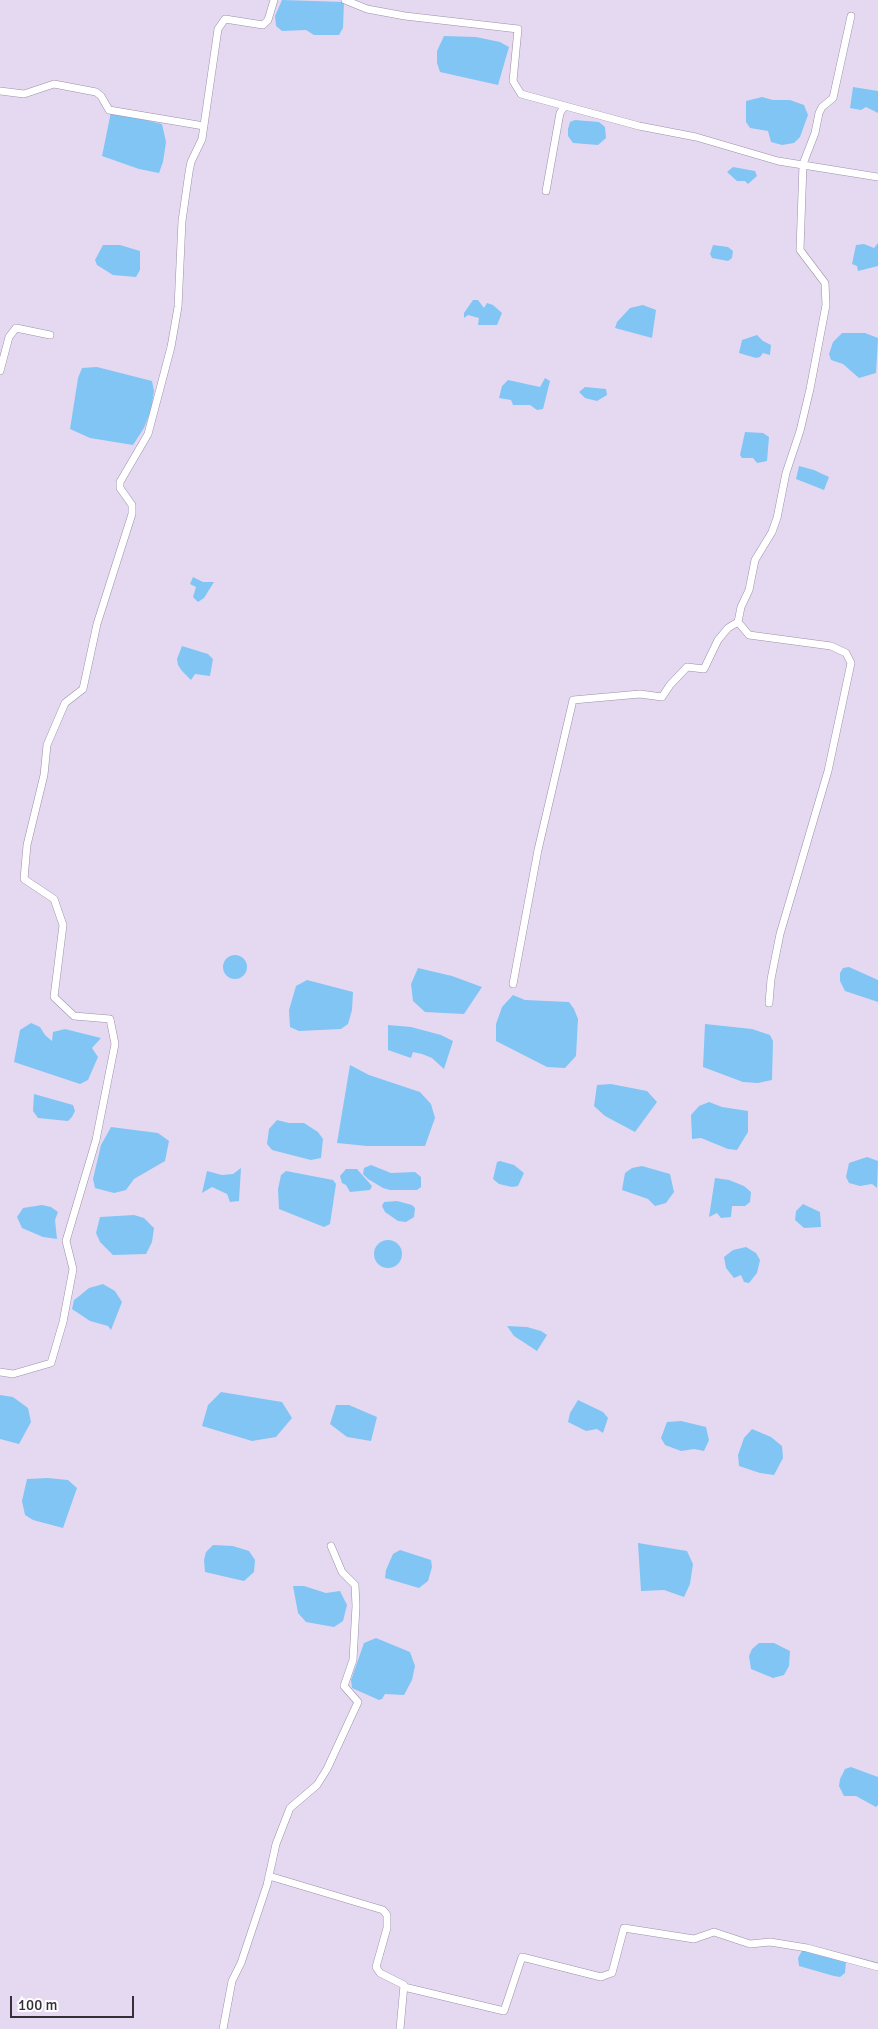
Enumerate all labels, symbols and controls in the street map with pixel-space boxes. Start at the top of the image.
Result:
scale bar [12,1986,136,2018]
text: 100 m [18,1996,58,2014]

